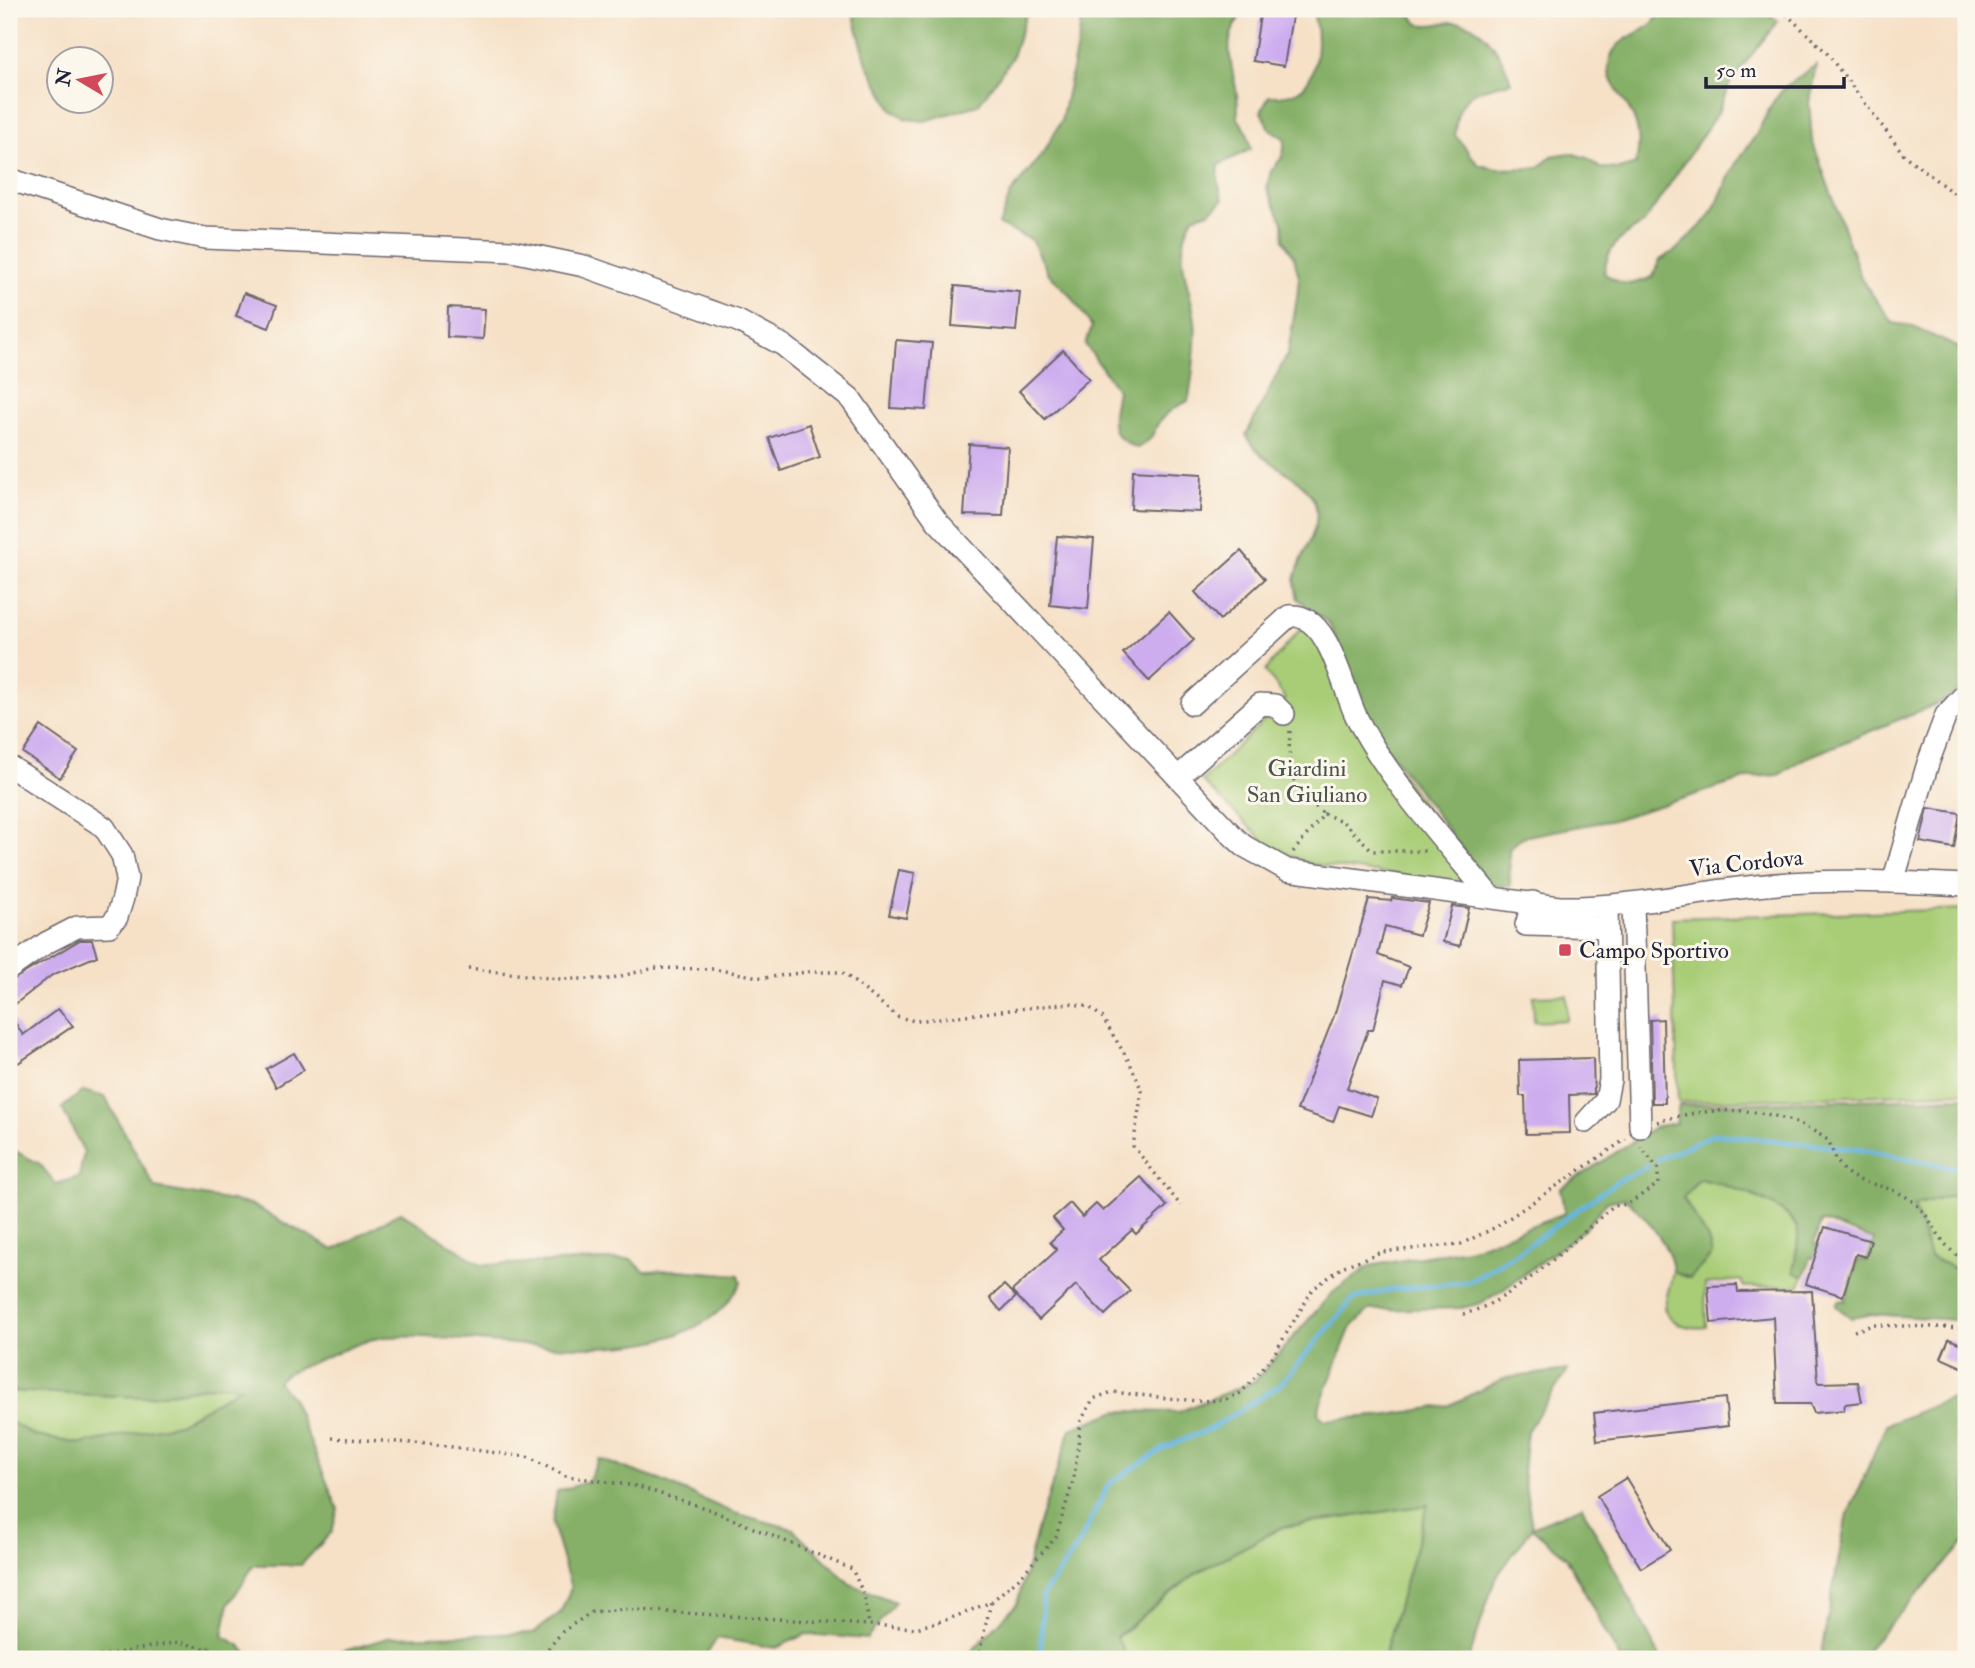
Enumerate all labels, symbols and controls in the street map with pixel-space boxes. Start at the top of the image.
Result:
north arrow [46,46,116,116]
scale bar [1706,46,1844,90]
text: 50 m [1716,57,1757,84]
text: N [51,66,78,89]
park label: Giardini San Giuliano [1247,754,1367,809]
street label: Via Cordova [1688,843,1805,883]
place label: Campo Sportivo [1579,936,1729,966]
marker: Campo Sportivo [1557,942,1573,958]

